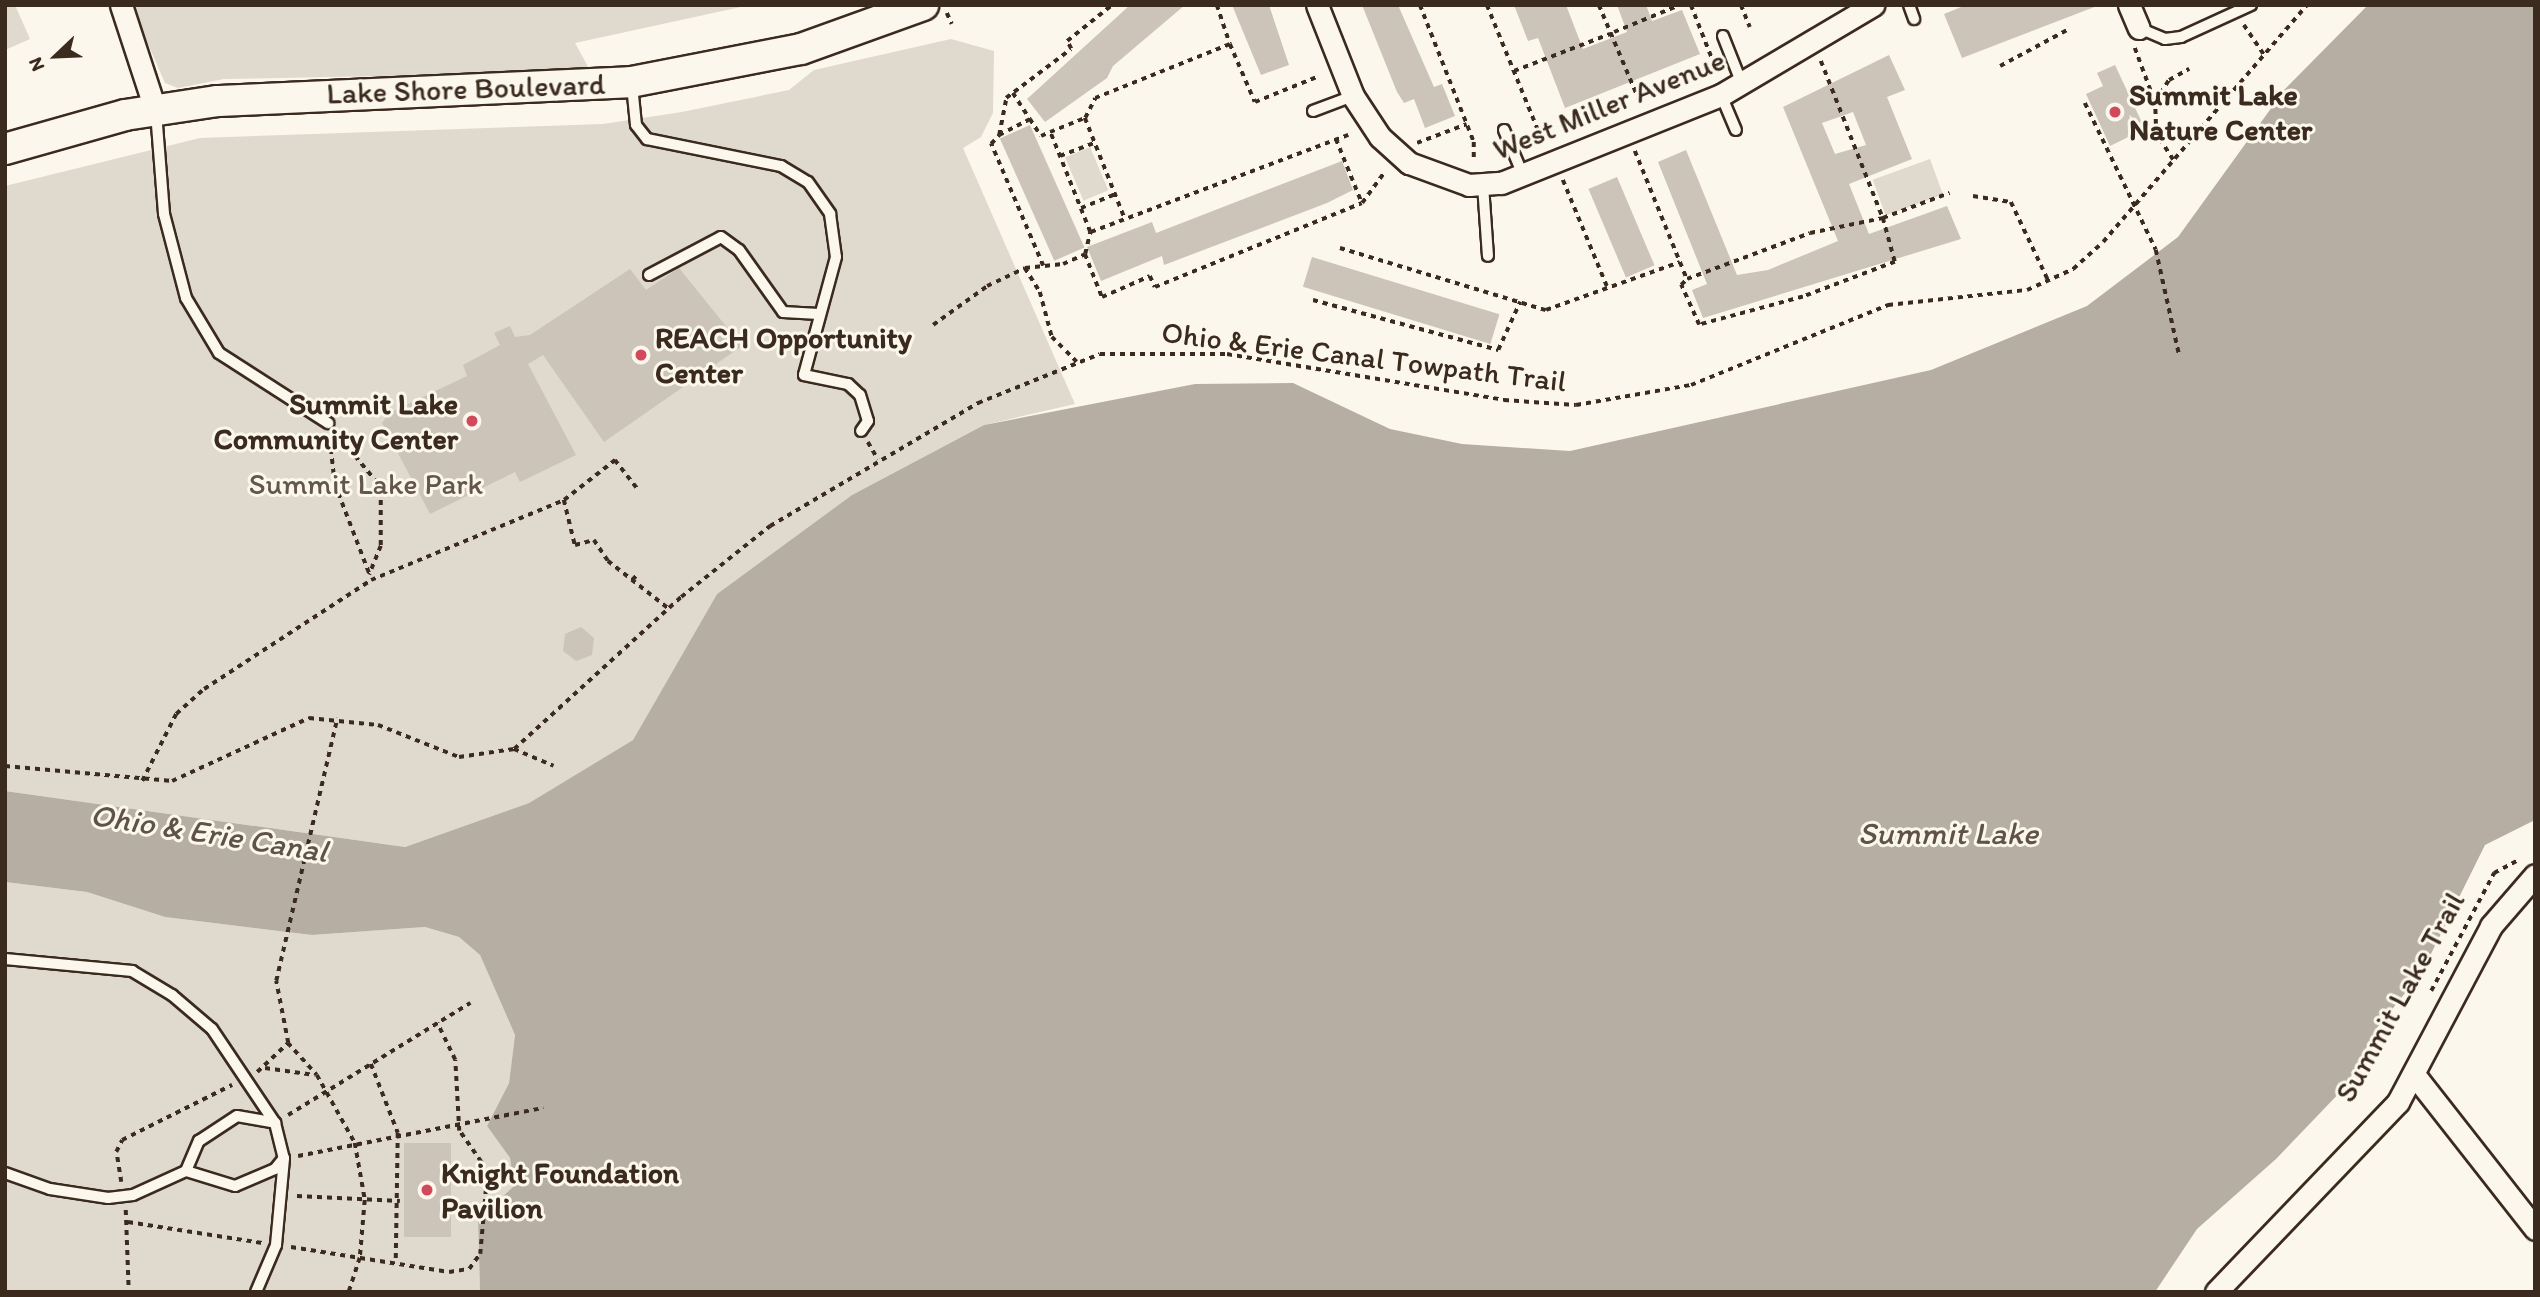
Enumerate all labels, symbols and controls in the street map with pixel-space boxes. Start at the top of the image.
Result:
north arrow [21,21,91,91]
street label: West Miller Avenue [1489,42,1729,168]
text: N [23,54,49,75]
street label: Lake Shore Boulevard [325,66,607,112]
place label: Summit Lake Nature Center [2129,77,2313,148]
marker: Summit Lake Nature Center [2107,104,2123,120]
street label: Ohio & Erie Canal Towpath Trail [1161,314,1567,400]
place label: REACH Opportunity Center [655,320,912,390]
marker: REACH Opportunity Center [633,347,649,363]
place label: Summit Lake Community Center [213,386,458,456]
marker: Summit Lake Community Center [464,413,480,429]
park label: Summit Lake Park [249,466,483,502]
water label: Ohio & Erie Canal [87,795,331,871]
water label: Summit Lake [1858,814,2038,852]
street label: Summit Lake Trail [2327,886,2473,1108]
place label: Knight Foundation Pavilion [441,1155,680,1226]
marker: Knight Foundation Pavilion [419,1182,435,1198]

